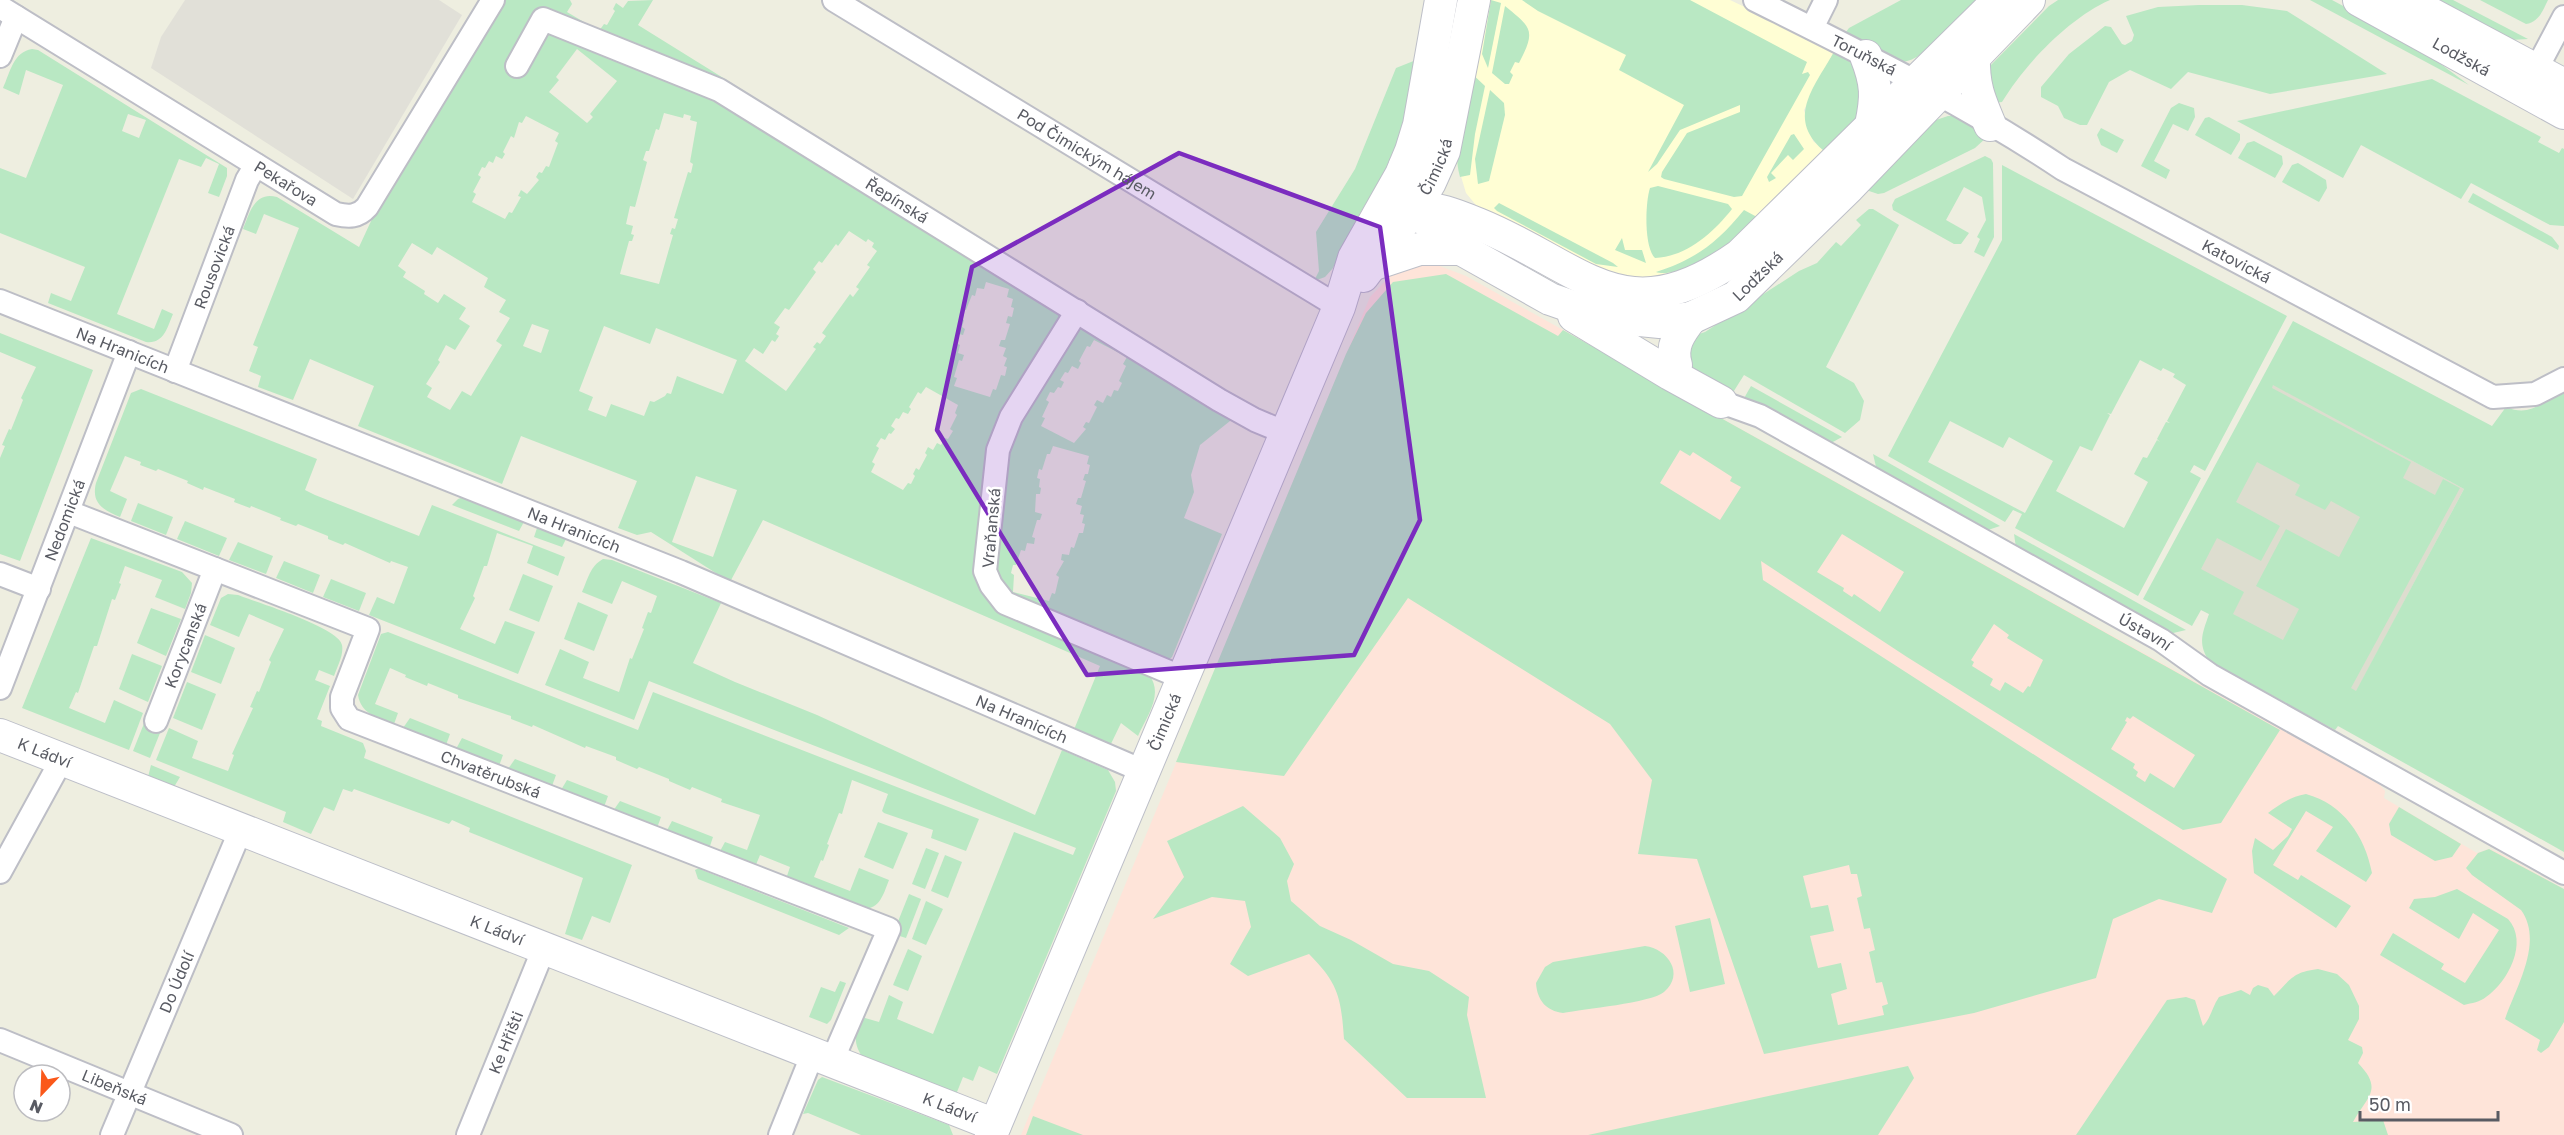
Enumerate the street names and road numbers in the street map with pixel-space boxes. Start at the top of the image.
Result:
street label: Toruňská [1828,30,1900,80]
street label: Lodžská [2429,33,2494,80]
street label: Pod Čimickým hájem [1014,104,1160,204]
street label: Čimická [1414,137,1456,199]
street label: Pekařova [251,156,321,210]
street label: Řepínská [862,173,932,227]
street label: Rousovická [189,223,239,312]
street label: Katovická [2199,235,2275,288]
street label: Lodžská [1728,247,1787,305]
street label: Na Hranicích [73,322,172,377]
street label: Nedomická [40,476,89,564]
street label: Vraňanská [978,487,1004,569]
street label: Na Hranicích [525,502,624,557]
street label: Korycanská [160,600,211,691]
street label: Ústavní [2115,608,2178,656]
street label: Na Hranicích [973,690,1071,747]
street label: Čimická [1144,690,1185,754]
street label: K Ládví [15,733,76,773]
street label: Chvatěrubská [438,746,544,803]
street label: K Ládví [467,910,529,950]
street label: Do Údolí [155,946,199,1016]
street label: Ke Hřišti [484,1008,527,1077]
street label: Libeňská [79,1065,150,1109]
street label: K Ládví [920,1088,981,1127]

